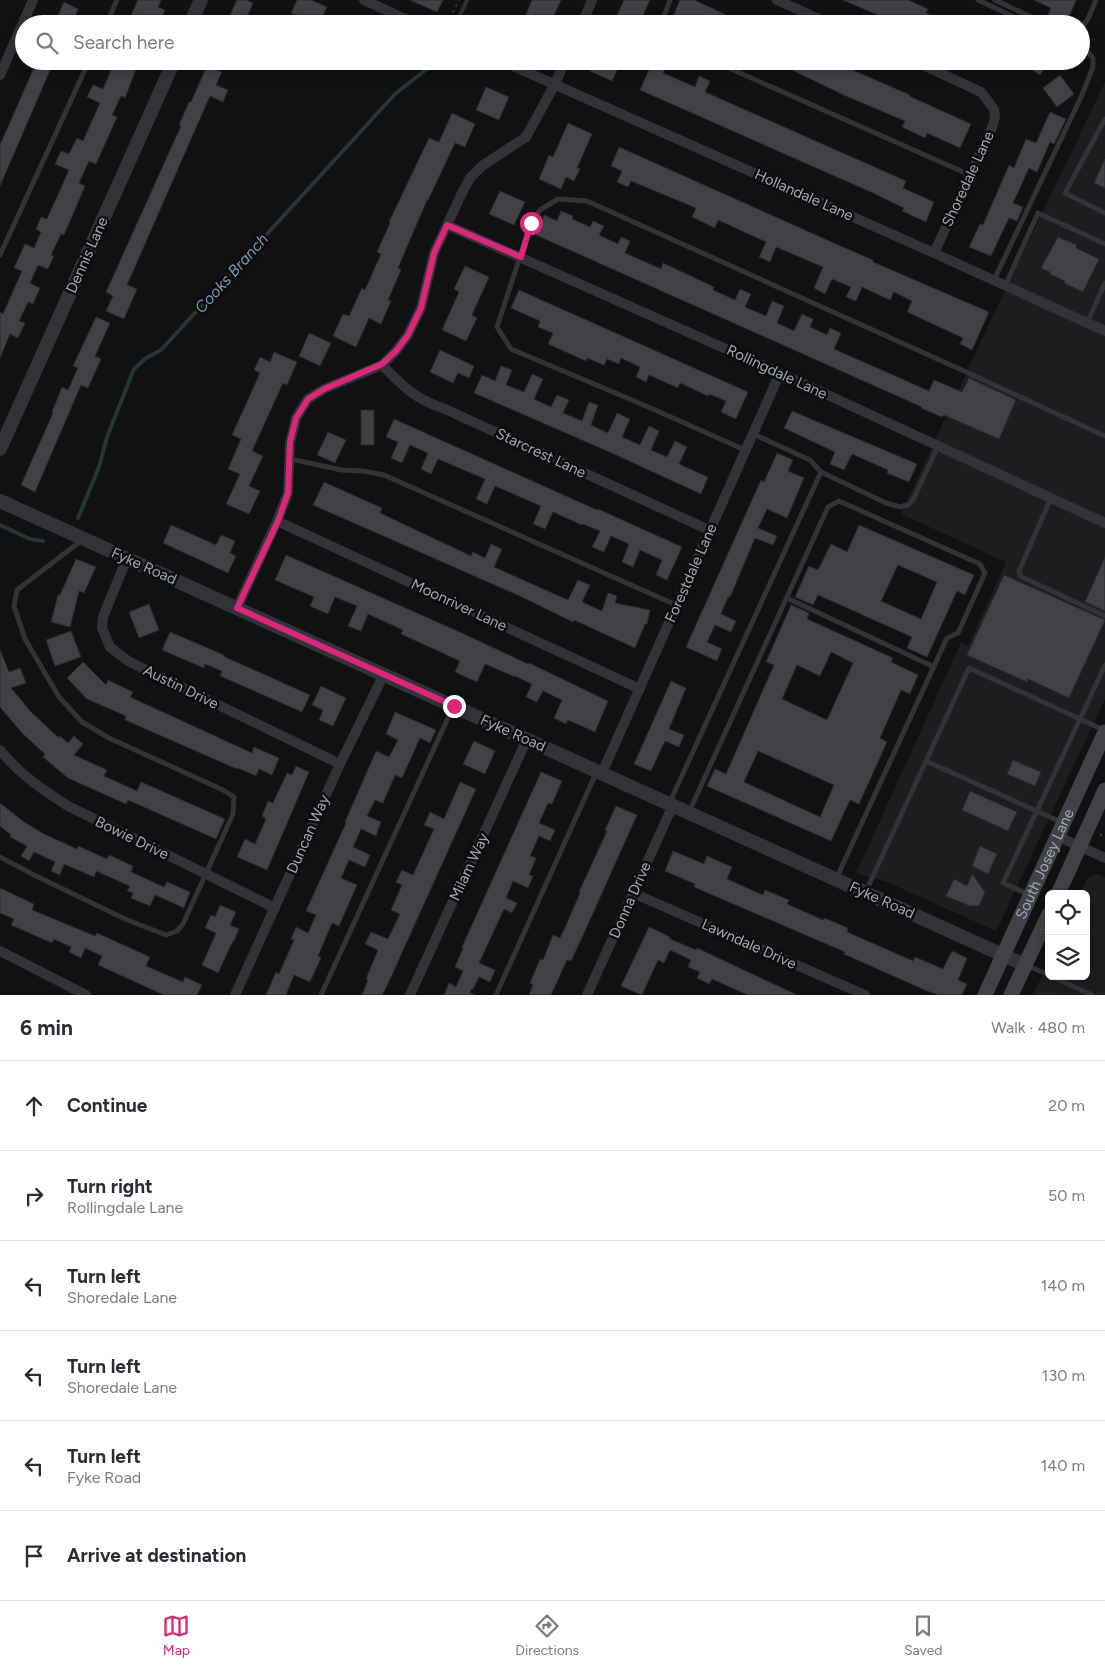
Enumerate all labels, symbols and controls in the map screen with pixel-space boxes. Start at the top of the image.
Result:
search box [15,15,1090,70]
icon: search [33,29,61,57]
text: Search here [73,31,175,54]
street label: Shoredale Lane [938,128,998,230]
street label: Hollandale Lane [752,165,856,225]
route start [520,212,543,235]
street label: Dennis Lane [62,214,112,296]
water label: Cooks Branch [191,230,272,317]
street label: Rollingdale Lane [724,341,830,403]
street label: Starcrest Lane [493,424,589,482]
street label: Forestdale Lane [661,521,721,625]
street label: Fyke Road [109,544,179,588]
street label: Moonriver Lane [408,575,510,635]
street label: Austin Drive [140,661,222,713]
route end [443,695,466,718]
street label: Fyke Road [478,711,548,755]
street label: Duncan Way [283,792,333,876]
street label: South Josey Lane [1012,806,1078,922]
street label: Bowie Drive [92,812,172,864]
street label: Milam Way [445,830,493,904]
street label: Donna Drive [605,859,655,941]
street label: Fyke Road [847,878,917,922]
map controls [1045,890,1090,980]
button: locate [1045,890,1090,935]
street label: Lawndale Drive [699,915,799,973]
button: layers [1045,935,1090,980]
text: 6 min [20,1015,73,1040]
text: Walk · 480 m [991,1018,1085,1037]
icon: ahead [20,1092,48,1120]
text: Continue [67,1094,147,1117]
text: 20 m [1048,1096,1085,1115]
text: Turn right [67,1175,153,1198]
icon: right [20,1182,48,1210]
text: 50 m [1048,1186,1085,1205]
text: Rollingdale Lane [67,1198,183,1217]
text: Turn left [67,1265,141,1288]
icon: left [20,1272,48,1300]
text: 140 m [1041,1276,1085,1295]
text: Shoredale Lane [67,1288,177,1307]
text: Turn left [67,1355,141,1378]
icon: left [20,1362,48,1390]
text: 130 m [1042,1366,1085,1385]
text: Shoredale Lane [67,1378,177,1397]
text: Turn left [67,1445,141,1468]
icon: left [20,1452,48,1480]
text: 140 m [1041,1456,1085,1475]
text: Fyke Road [67,1468,141,1487]
icon: arrive [20,1542,48,1570]
text: Arrive at destination [67,1544,246,1567]
tab: Map [162,1612,190,1659]
tab: Directions [515,1612,579,1659]
tab: Saved [904,1612,943,1659]

